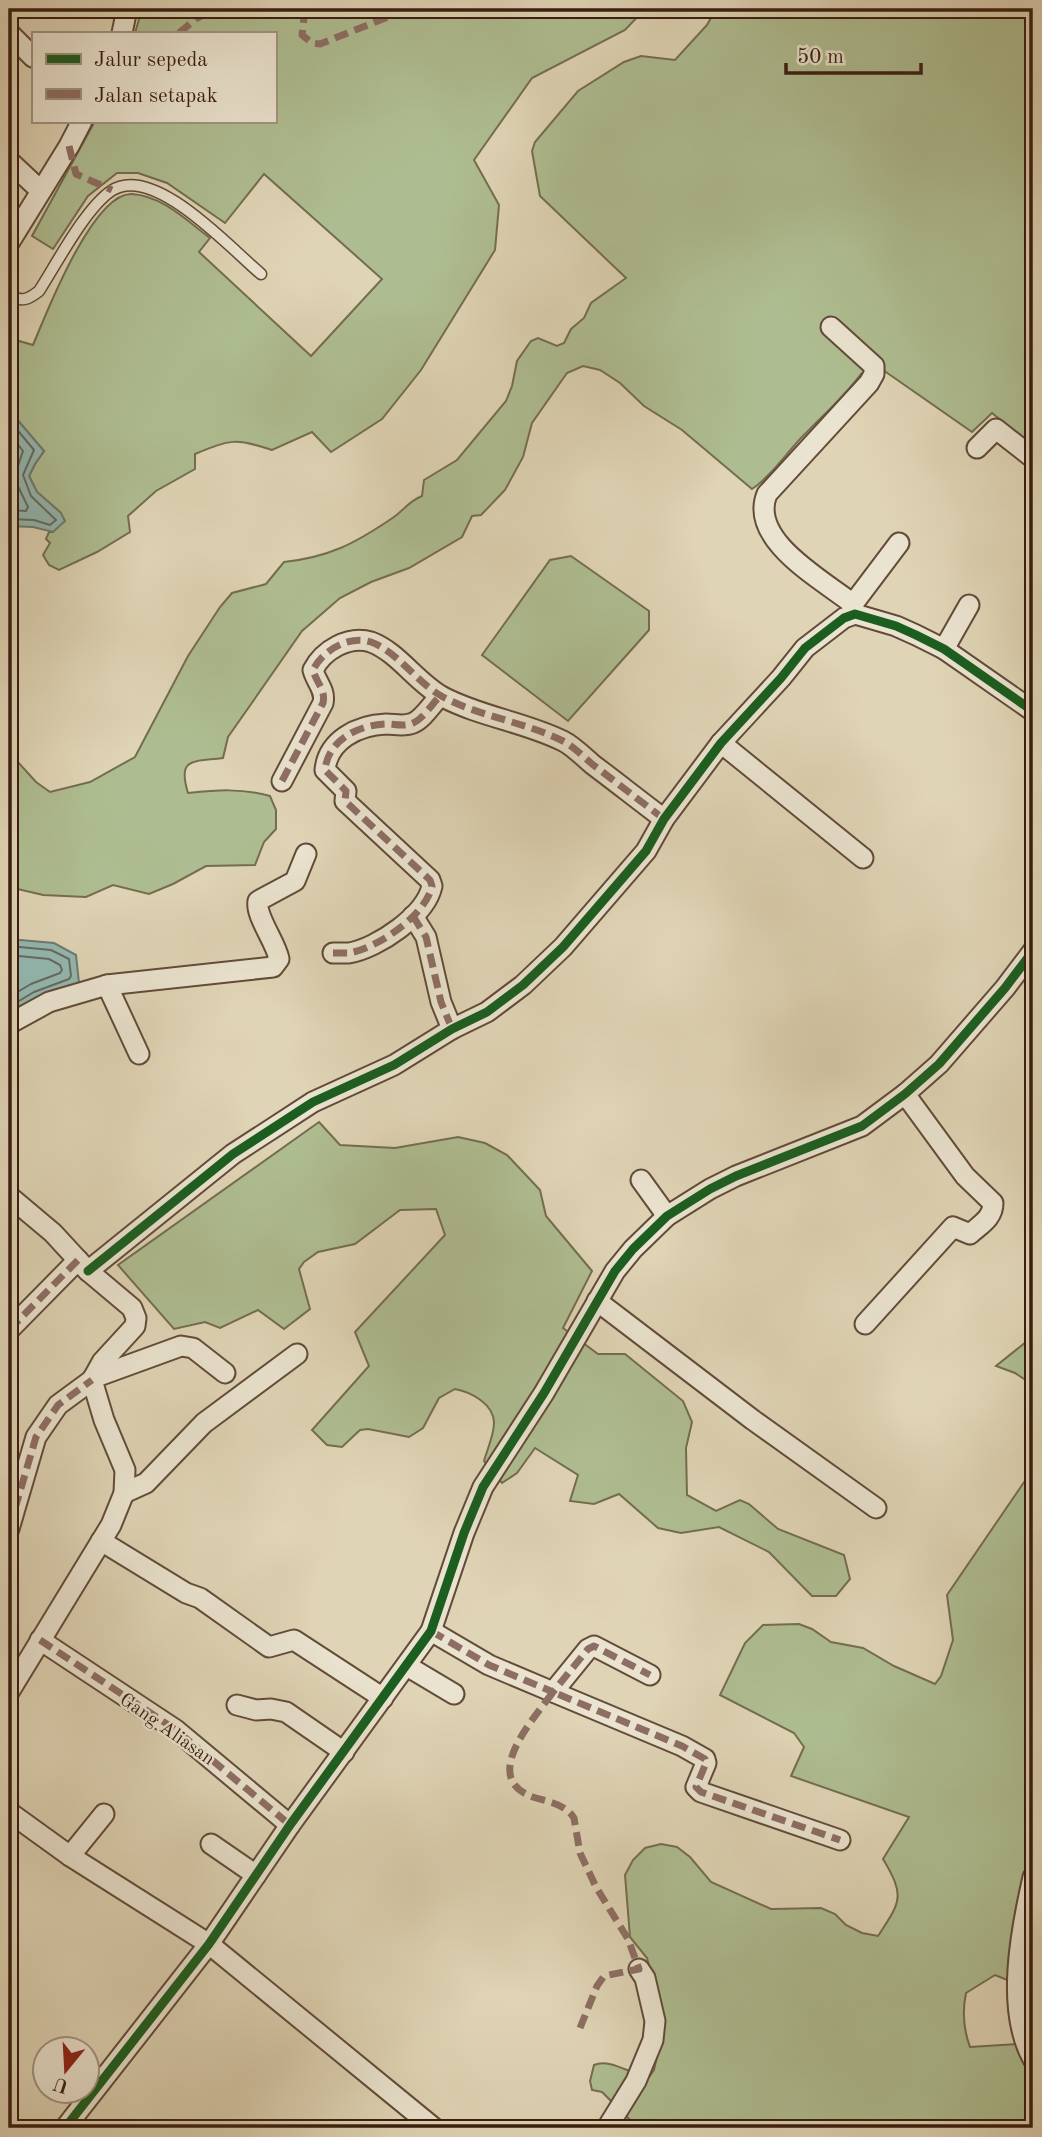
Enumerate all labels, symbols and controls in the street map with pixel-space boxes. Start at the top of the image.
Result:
legend [32,32,276,122]
scale bar [786,32,921,76]
text: 50 m [797,47,844,68]
text: Jalur sepeda [94,50,208,71]
text: Jalan setapak [94,86,218,107]
street label: Gang Aliasan [116,1690,217,1770]
north arrow [32,2036,102,2106]
text: U [51,2072,72,2095]

